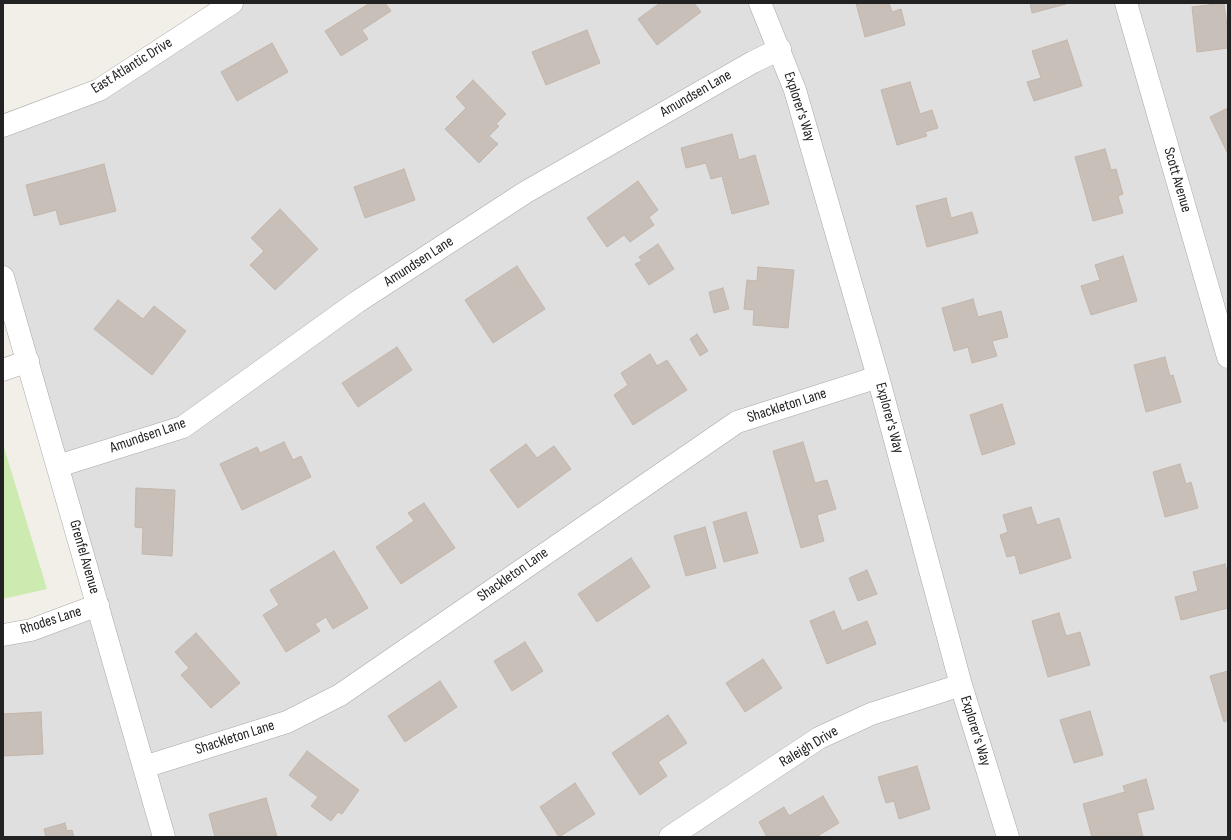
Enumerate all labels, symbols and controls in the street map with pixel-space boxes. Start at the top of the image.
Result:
street label: East Atlantic Drive [88,34,176,98]
street label: Amundsen Lane [657,66,735,122]
street label: Explorer's Way [779,70,819,144]
street label: Scott Avenue [1159,145,1195,215]
street label: Amundsen Lane [381,233,457,291]
street label: Explorer's Way [871,381,907,455]
street label: Shackleton Lane [745,385,829,427]
street label: Amundsen Lane [108,415,188,457]
street label: Grenfel Avenue [65,518,103,596]
street label: Shackleton Lane [474,544,552,606]
street label: Rhodes Lane [18,603,84,639]
street label: Explorer's Way [956,694,994,768]
street label: Shackleton Lane [193,717,277,759]
street label: Raleigh Drive [776,723,842,771]

